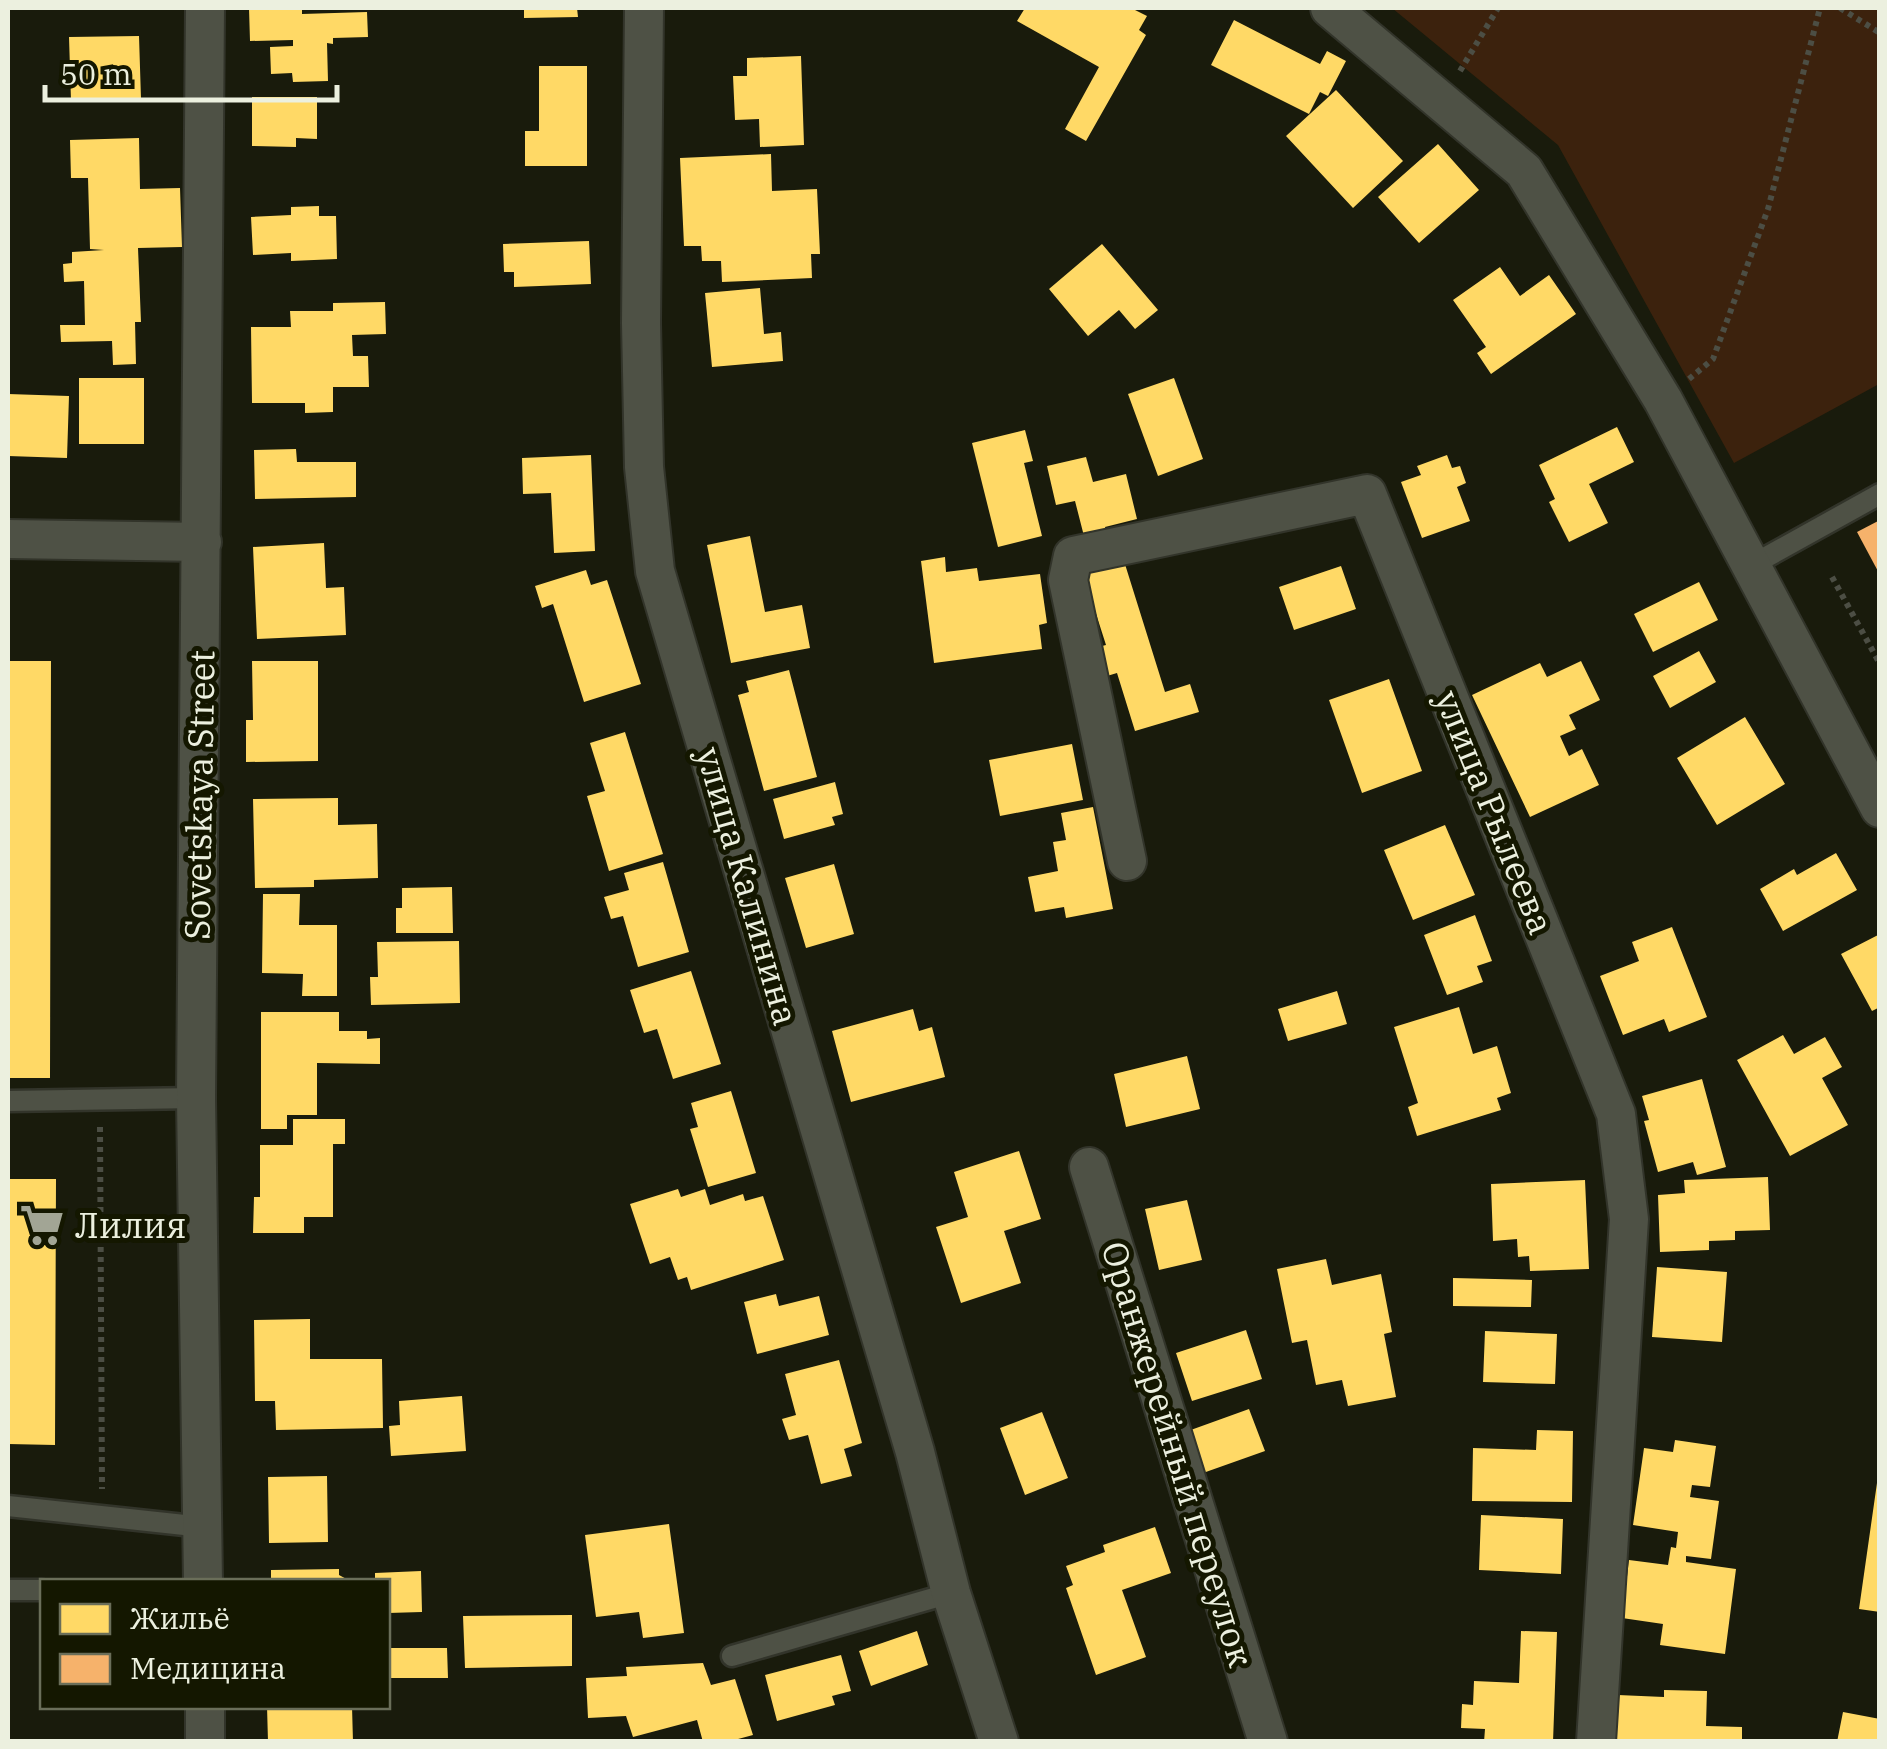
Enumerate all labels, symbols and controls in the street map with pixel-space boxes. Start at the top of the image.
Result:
scale bar [45,40,338,102]
text: 50 m [60,54,132,93]
street label: Sovetskaya Street [173,650,225,940]
street label: улица Рылеева [1425,683,1565,941]
street label: улица Калинина [686,742,810,1030]
supermarket icon: Лилия [18,1201,66,1249]
place label: Лилия [75,1202,186,1248]
street label: Оранжерейный переулок [1091,1236,1265,1672]
legend [40,1579,390,1709]
text: Жильё [130,1598,230,1637]
text: Медицина [130,1648,286,1687]

